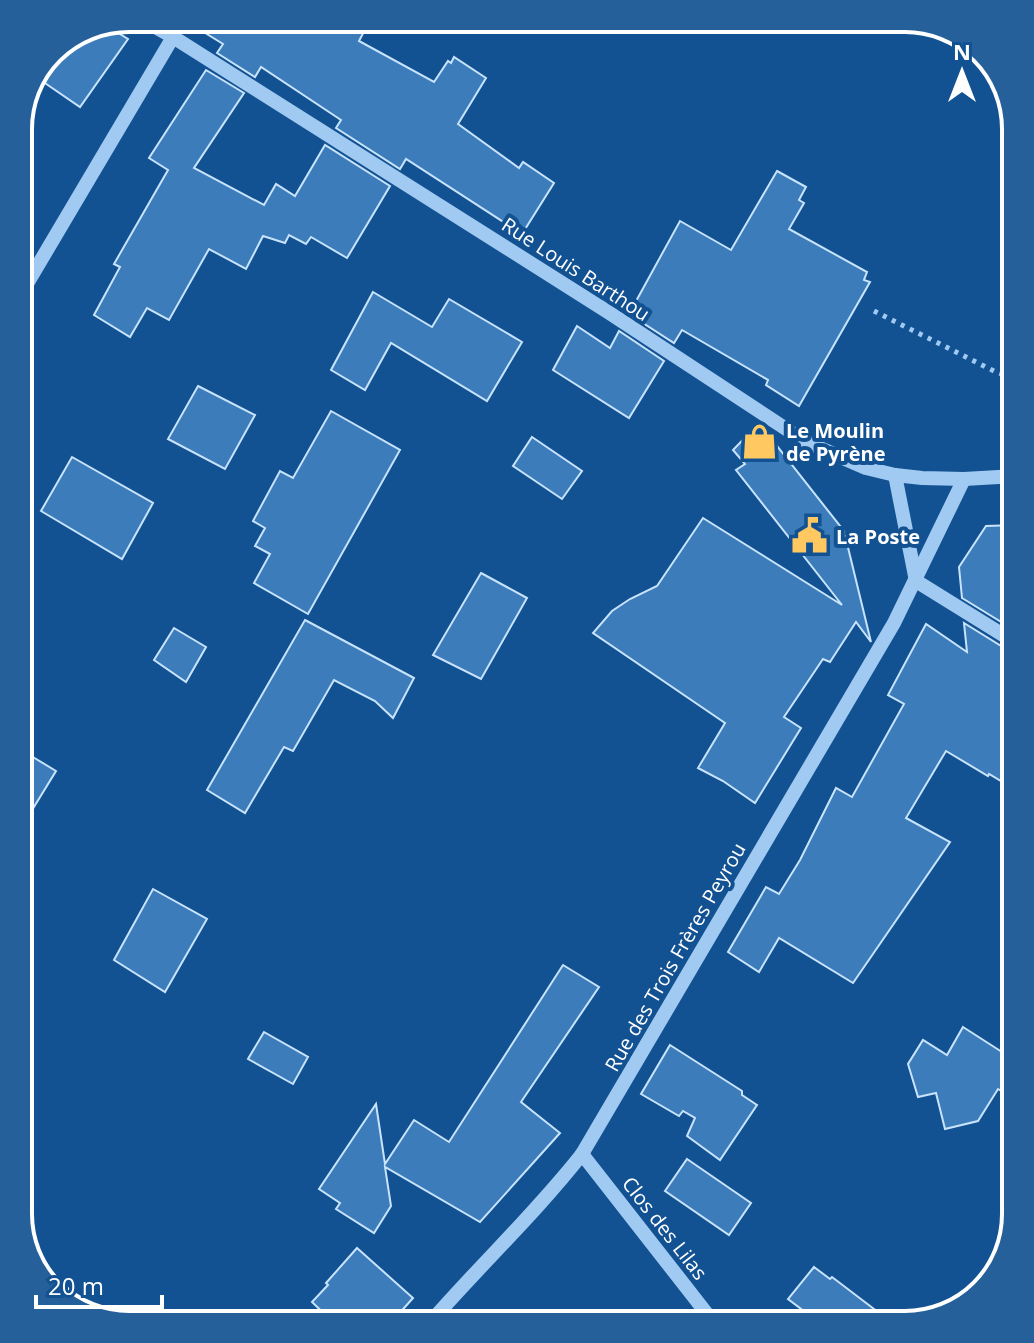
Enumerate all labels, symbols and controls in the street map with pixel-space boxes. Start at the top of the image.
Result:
north arrow [922,32,1002,112]
text: N [953,36,971,66]
street label: Rue Louis Barthou [497,211,655,327]
place label: Le Moulin de Pyrène [786,417,885,467]
shop icon: Le Moulin de Pyrène [741,422,779,460]
public building icon: La Poste [791,517,829,555]
place label: La Poste [836,523,920,550]
street label: Rue des Trois Frères Peyrou [598,838,752,1076]
street label: Clos des Lilas [616,1171,714,1285]
scale bar [36,1259,162,1309]
text: 20 m [48,1269,104,1302]

